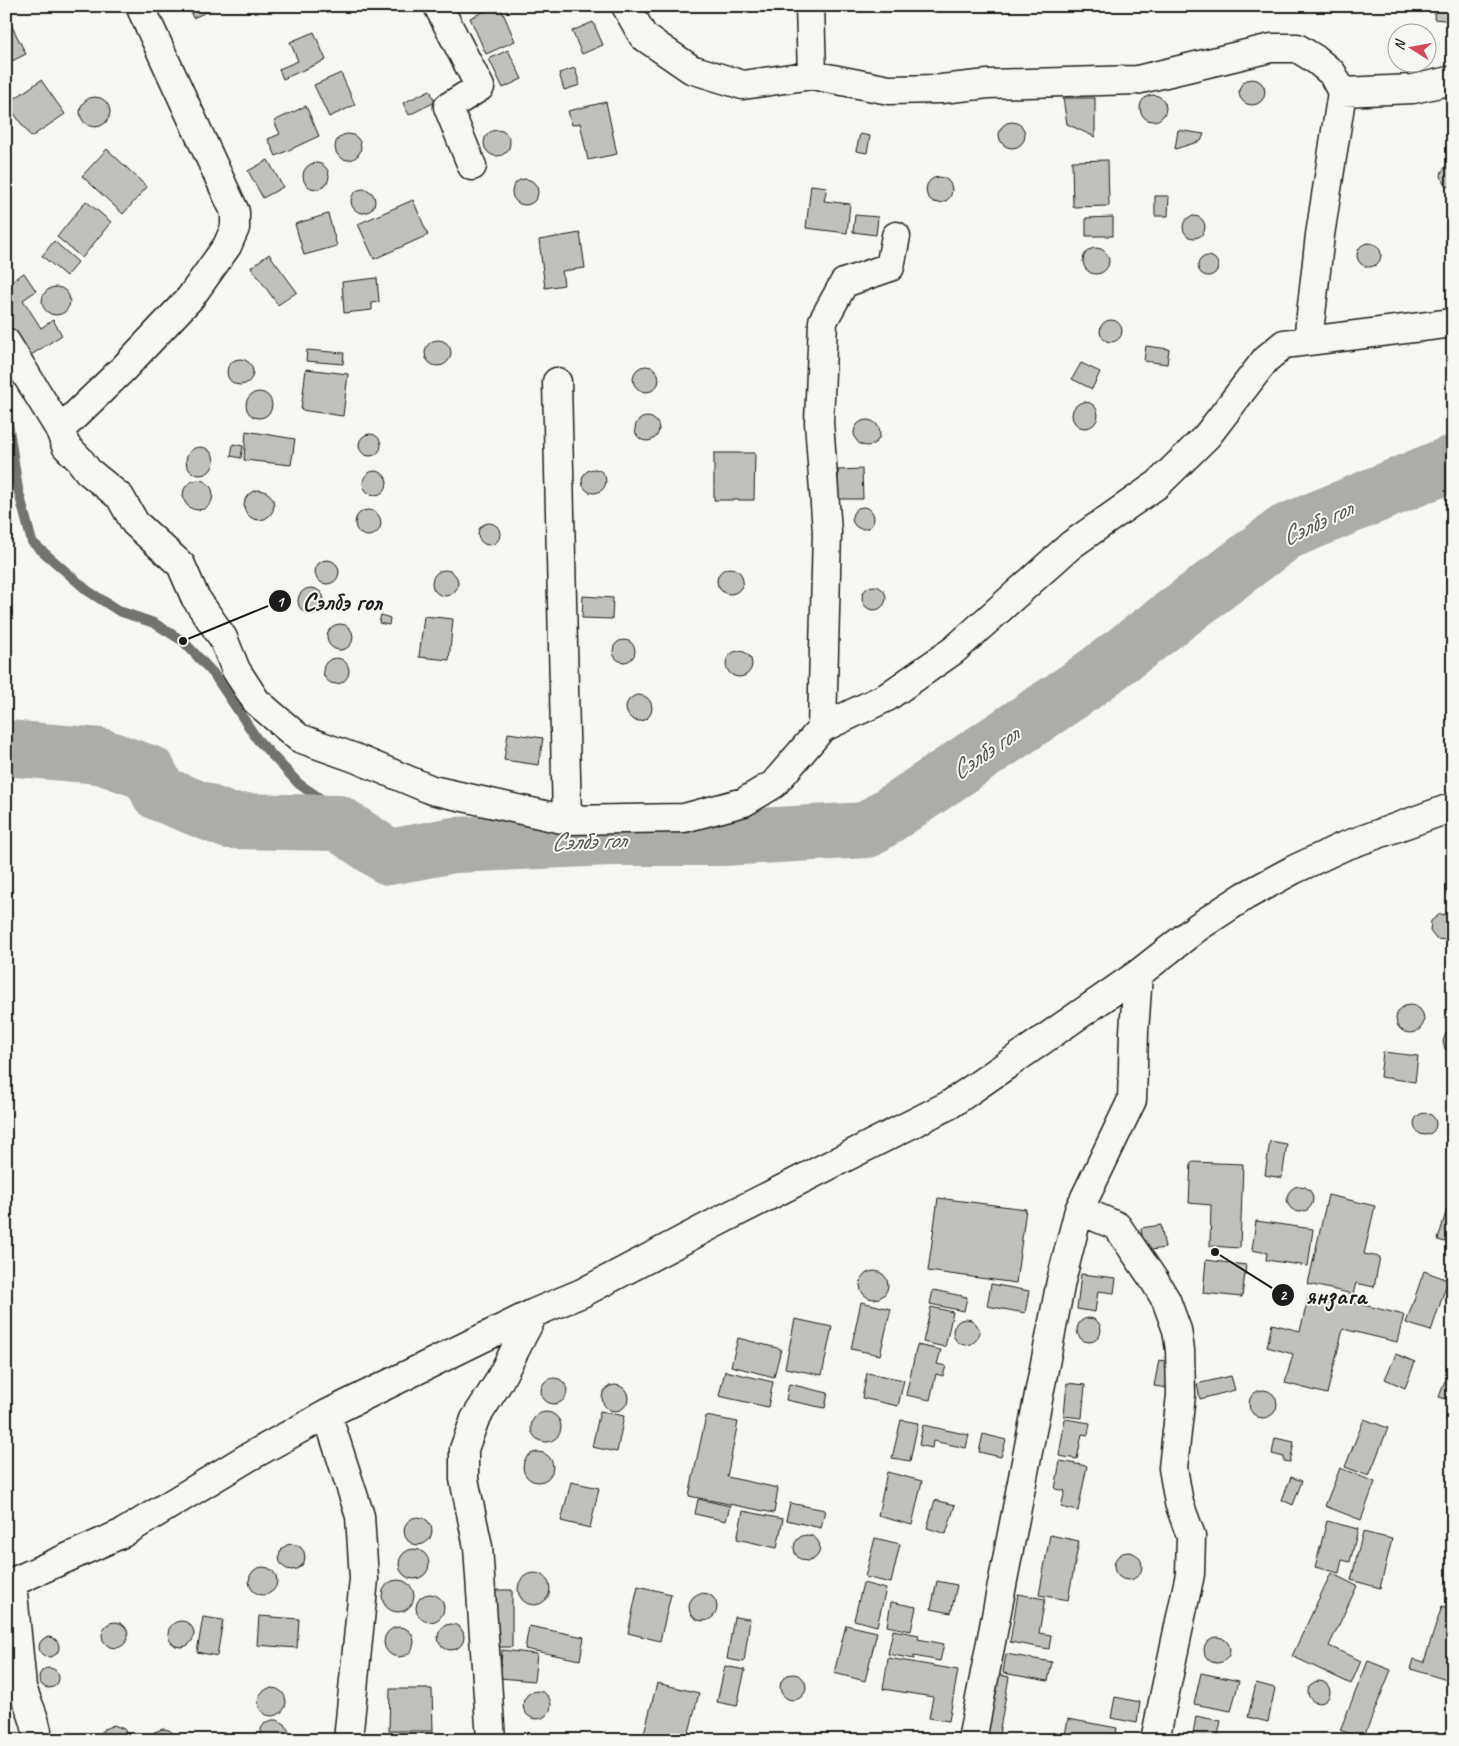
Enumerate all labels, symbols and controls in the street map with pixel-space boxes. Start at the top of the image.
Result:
north arrow [1386,22,1436,72]
text: N [1391,37,1409,51]
water label: Сэлбэ гол [1276,490,1361,553]
callout: Сэлбэ гол [267,581,392,622]
text: Сэлбэ гол [302,585,384,618]
text: 1 [277,593,286,612]
water label: Сэлбэ гол [944,716,1028,787]
water label: Сэлбэ гол [550,823,630,858]
callout: янзага [1270,1275,1376,1316]
text: янзага [1306,1279,1369,1312]
text: 2 [1280,1286,1288,1305]

